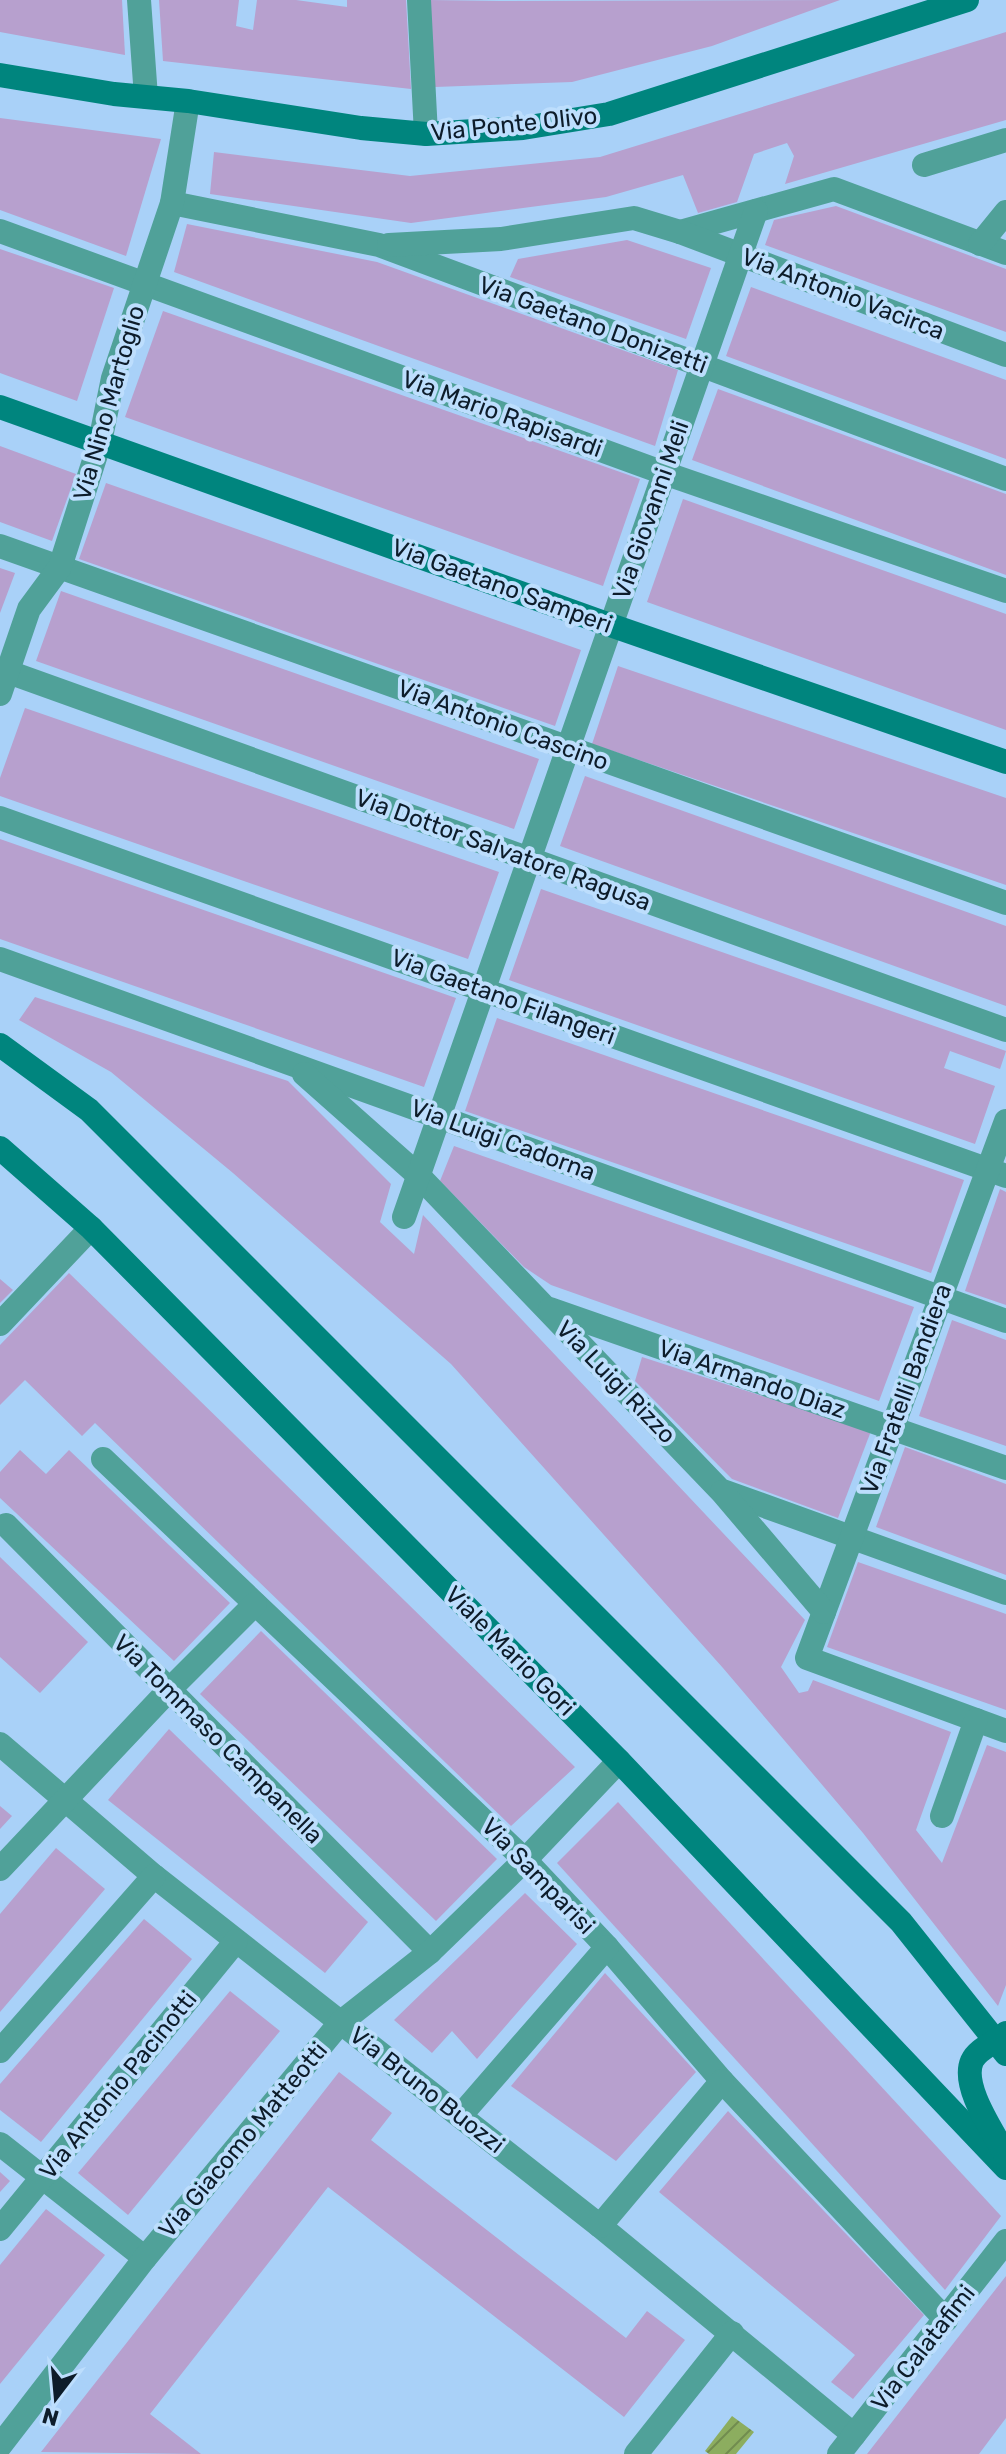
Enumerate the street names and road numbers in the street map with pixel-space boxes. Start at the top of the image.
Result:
street label: Via Ponte Olivo [429,101,599,147]
street label: Via Antonio Vacirca [738,242,948,346]
street label: Via Gaetano Donizetti [475,271,711,379]
street label: Via Nino Martoglio [68,302,150,504]
street label: Via Mario Rapisardi [398,365,606,463]
street label: Via Giovanni Meli [607,417,695,603]
street label: Via Gaetano Samperi [388,533,616,639]
street label: Via Antonio Cascino [394,674,612,776]
street label: Via Dottor Salvatore Ragusa [351,783,655,917]
street label: Via Gaetano Filangeri [387,943,619,1051]
street label: Via Luigi Cadorna [407,1094,599,1186]
street label: Via Fratelli Bandiera [855,1280,957,1498]
street label: Via Luigi Rizzo [551,1315,681,1449]
street label: Via Armando Diaz [655,1334,849,1424]
street label: Viale Mario Gori [439,1580,581,1722]
street label: Via Tommaso Campanella [108,1629,328,1849]
street label: Via Samparisi [476,1812,600,1940]
street label: Via Antonio Pacinotti [34,1985,202,2185]
street label: Via Bruno Buozzi [344,2021,510,2159]
street label: Via Giacomo Matteotti [153,2037,333,2243]
street label: Via Calatafimi [865,2280,981,2416]

